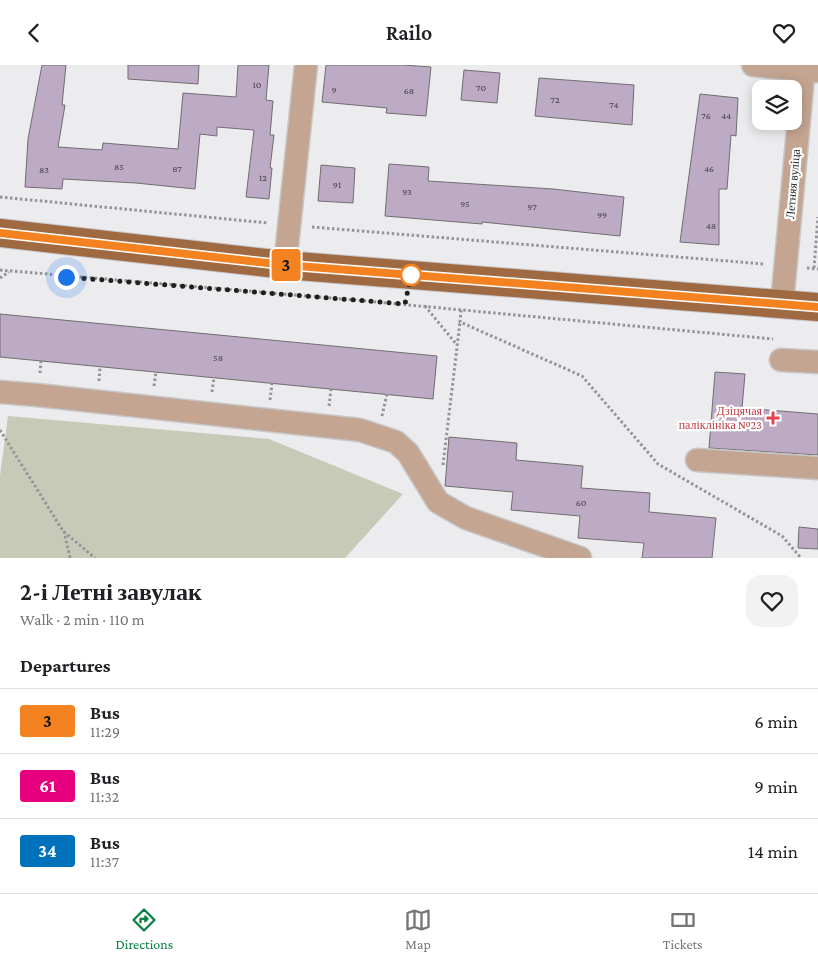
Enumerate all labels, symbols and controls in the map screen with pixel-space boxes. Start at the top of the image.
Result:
icon: back [20,19,48,47]
icon: heart [770,19,798,47]
text: Railo [386,20,432,45]
house number: 10 [253,79,262,90]
map controls [752,80,802,130]
button: layers [752,80,802,130]
house number: 70 [476,82,486,93]
house number: 9 [331,84,337,95]
house number: 68 [404,85,414,96]
house number: 72 [550,94,560,105]
house number: 74 [609,99,619,110]
house number: 76 [701,110,711,121]
house number: 44 [721,110,731,121]
street label: Летняя вуліца [783,148,803,220]
house number: 85 [114,161,124,172]
house number: 87 [172,163,182,174]
house number: 46 [704,163,714,174]
house number: 83 [39,164,49,175]
house number: 12 [259,172,267,183]
house number: 91 [333,179,341,190]
house number: 93 [402,186,412,197]
house number: 95 [460,198,470,209]
house number: 97 [527,201,537,212]
house number: 99 [597,209,607,220]
house number: 48 [706,220,716,231]
line badge: 3 [270,249,302,281]
text: 3 [282,255,290,275]
unlabelled marker [400,264,422,286]
your location [54,265,79,290]
house number: 58 [213,352,223,363]
place label: Дзіцячая паліклініка №23 [679,404,762,432]
marker: Дзіцячая паліклініка №23 [766,411,780,425]
house number: 60 [576,497,587,508]
button: heart [746,575,798,627]
text: 2-і Летні завулак [20,578,202,605]
text: Walk · 2 min · 110 m [20,611,145,628]
text: Departures [20,655,111,676]
text: Bus [90,702,120,723]
text: 3 [43,711,52,731]
text: 6 min [754,711,798,732]
text: 11:29 [90,723,120,740]
text: Bus [90,767,120,788]
text: 61 [39,776,56,796]
text: 9 min [754,776,798,797]
text: 11:32 [90,788,119,805]
text: Bus [90,832,120,853]
text: 34 [38,841,57,861]
text: 14 min [748,841,798,862]
text: 11:37 [90,853,119,870]
tab: Directions [115,906,173,952]
tab: Map [404,906,432,952]
tab: Tickets [663,906,703,952]

